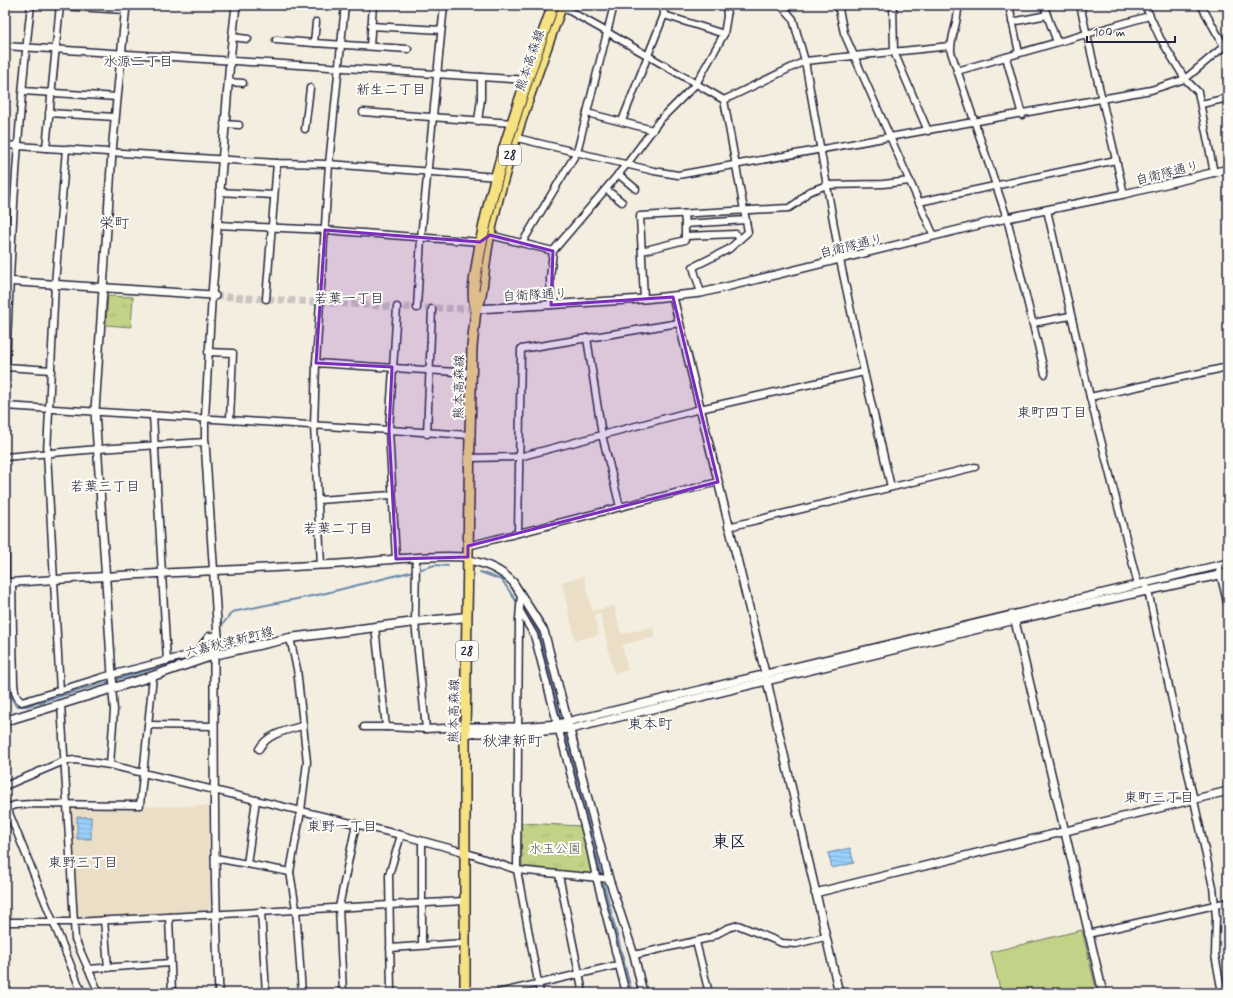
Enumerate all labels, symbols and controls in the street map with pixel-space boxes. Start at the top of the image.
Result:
scale bar [1087,18,1175,44]
text: 100 m [1093,25,1125,41]
street label: 熊本高森線 [512,26,549,94]
district label: 水源二丁目 [103,53,173,71]
district label: 新生二丁目 [356,81,426,99]
road number: 28 [499,145,521,165]
street label: 自衛隊通り [1134,157,1201,190]
district label: 栄町 [99,214,130,234]
street label: 自衛隊通り [818,230,885,263]
street label: 自衛隊通り [502,285,568,306]
district label: 若葉一丁目 [314,290,384,308]
street label: 熊本高森線 [450,353,469,420]
district label: 東町四丁目 [1017,404,1087,422]
district label: 若葉三丁目 [70,478,140,496]
district label: 若葉二丁目 [303,520,373,538]
street label: 六嘉秋津新町線 [183,623,277,662]
road number: 28 [456,641,478,661]
street label: 熊本高森線 [445,677,464,744]
district label: 東本町 [627,715,673,735]
district label: 秋津新町 [482,732,543,752]
district label: 東町三丁目 [1124,789,1194,807]
district label: 東野一丁目 [307,818,377,836]
district label: 東区 [712,831,746,853]
park label: 水玉公園 [529,841,581,858]
district label: 東野三丁目 [48,854,118,872]

